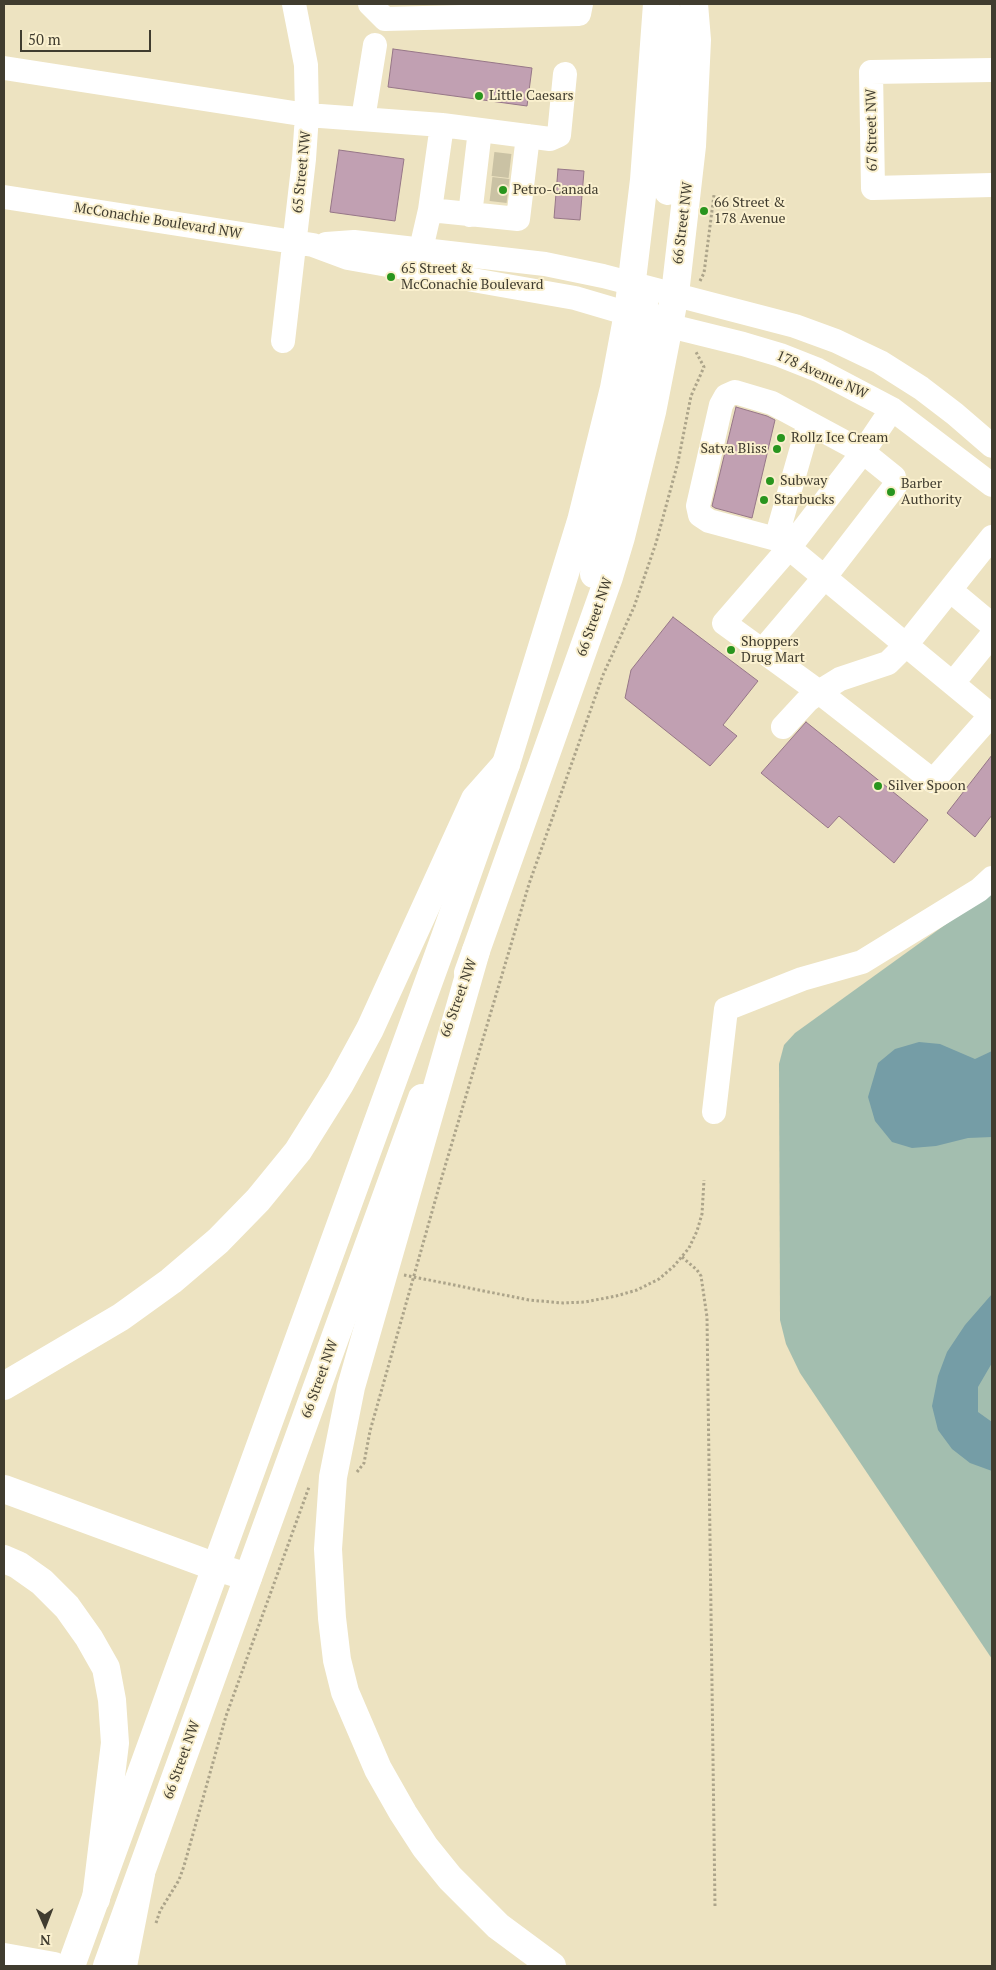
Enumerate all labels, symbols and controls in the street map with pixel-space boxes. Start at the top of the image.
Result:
scale bar [22,20,154,52]
text: 50 m [28,29,61,49]
place label: Little Caesars [489,88,574,104]
street label: 67 Street NW [863,89,881,171]
marker: Little Caesars [473,90,485,102]
street label: 65 Street NW [289,130,315,214]
street label: 66 Street NW [670,181,696,265]
place label: Petro-Canada [513,182,599,198]
marker: Petro-Canada [497,184,509,196]
place label: 66 Street & 178 Avenue [714,195,786,228]
street label: McConachie Boulevard NW [73,199,243,243]
marker: 66 Street & 178 Avenue [698,205,710,217]
place label: 65 Street & McConachie Boulevard [401,261,544,294]
marker: 65 Street & McConachie Boulevard [385,271,397,283]
street label: 178 Avenue NW [774,347,870,403]
place label: Rollz Ice Cream [791,430,888,446]
marker: Rollz Ice Cream [775,432,787,444]
place label: Satva Bliss [701,441,767,457]
marker: Satva Bliss [771,443,783,455]
place label: Subway [780,473,827,489]
marker: Subway [764,475,776,487]
place label: Barber Authority [901,476,962,508]
marker: Barber Authority [885,486,897,498]
place label: Starbucks [774,492,835,508]
marker: Starbucks [758,494,770,506]
street label: 66 Street NW [574,575,616,659]
place label: Shoppers Drug Mart [741,634,805,666]
marker: Shoppers Drug Mart [725,644,737,656]
place label: Silver Spoon [888,778,966,794]
marker: Silver Spoon [872,780,884,792]
street label: 66 Street NW [437,956,481,1040]
street label: 66 Street NW [298,1337,342,1421]
street label: 66 Street NW [160,1718,204,1802]
north arrow [20,1900,70,1950]
text: N [40,1931,51,1950]

